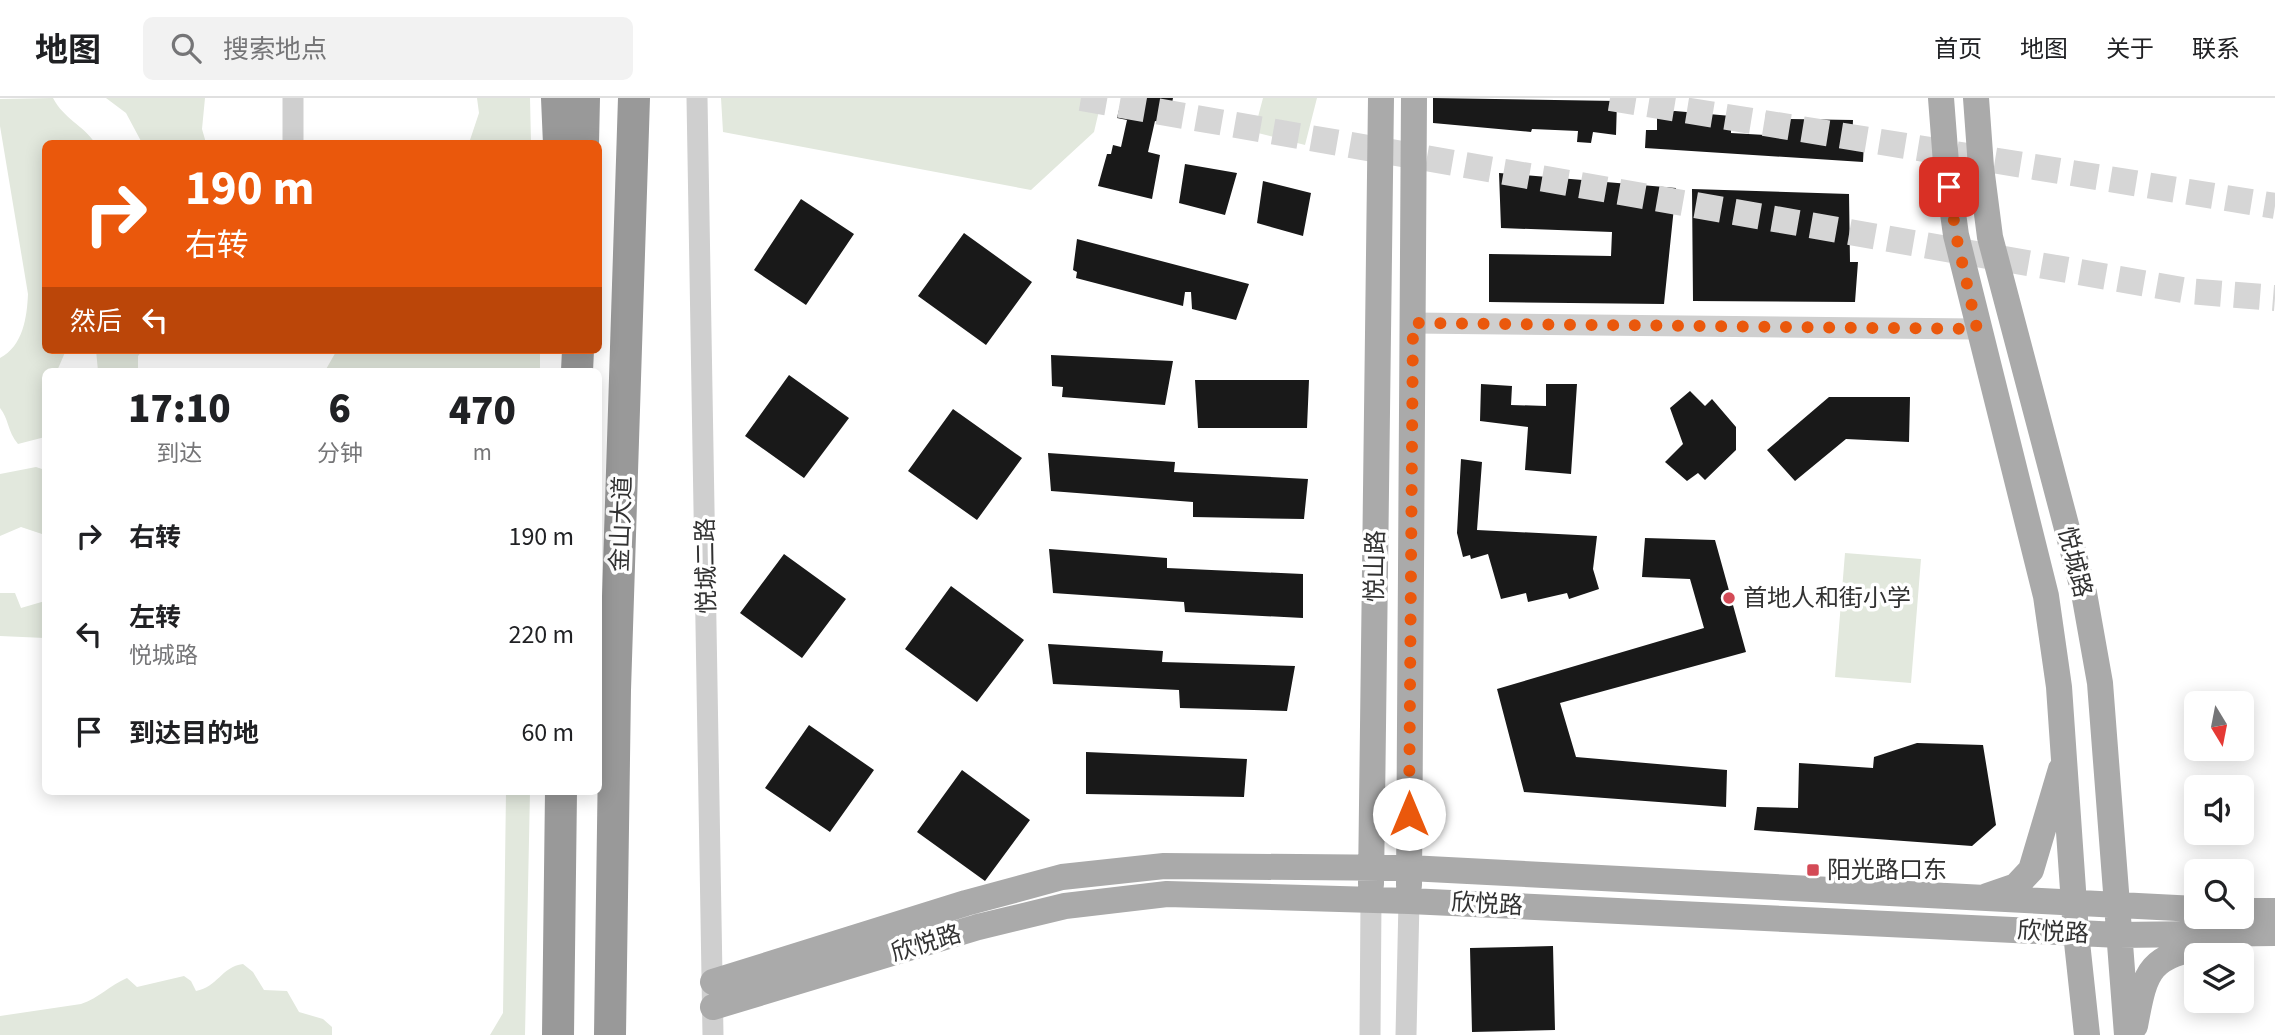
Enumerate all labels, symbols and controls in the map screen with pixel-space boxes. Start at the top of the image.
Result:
search box [143,17,633,80]
text: 地图 [35,27,101,74]
icon: search [167,29,205,67]
text: 搜索地点 [223,31,327,68]
text: 首页 [1934,32,1982,67]
text: 地图 [2020,32,2068,67]
text: 关于 [2106,32,2154,67]
text: 联系 [2192,32,2240,67]
text: 190 m [185,154,314,224]
pin [1919,157,1979,217]
icon: right [70,168,161,259]
icon: arrive [1930,168,1968,206]
text: 右转 [185,223,249,269]
icon: left [136,301,174,339]
text: 然后 [70,303,122,340]
text: 17:10 [128,379,231,439]
text: 6 [328,379,351,439]
text: 470 [449,381,516,441]
text: m [473,436,492,469]
text: 到达 [156,437,202,470]
text: 分钟 [317,437,363,470]
street label: 金山大道 [602,475,641,573]
icon: right [70,517,108,555]
text: 190 m [508,518,574,555]
street label: 悦城二路 [688,518,725,614]
text: 右转 [129,519,181,556]
street label: 悦城路 [2049,523,2100,601]
street label: 悦山路 [1357,530,1394,602]
place label: 首地人和街小学 [1743,581,1911,616]
marker: 首地人和街小学 [1721,590,1737,606]
text: 左转 [129,599,181,636]
icon: left [70,615,108,653]
text: 220 m [508,616,574,653]
text: 悦城路 [129,639,198,672]
north arrow [2184,691,2254,761]
map controls [2184,691,2254,1013]
icon: arrive [70,713,108,751]
text: 60 m [521,714,574,751]
text: 到达目的地 [129,715,259,752]
button: sound [2184,775,2254,845]
position arrow [1372,777,1446,851]
place label: 阳光路口东 [1827,853,1947,888]
button: search [2184,859,2254,929]
marker: 阳光路口东 [1805,862,1821,878]
street label: 欣悦路 [1450,885,1524,924]
street label: 欣悦路 [2016,913,2090,952]
street label: 欣悦路 [887,916,966,971]
button: layers [2184,943,2254,1013]

